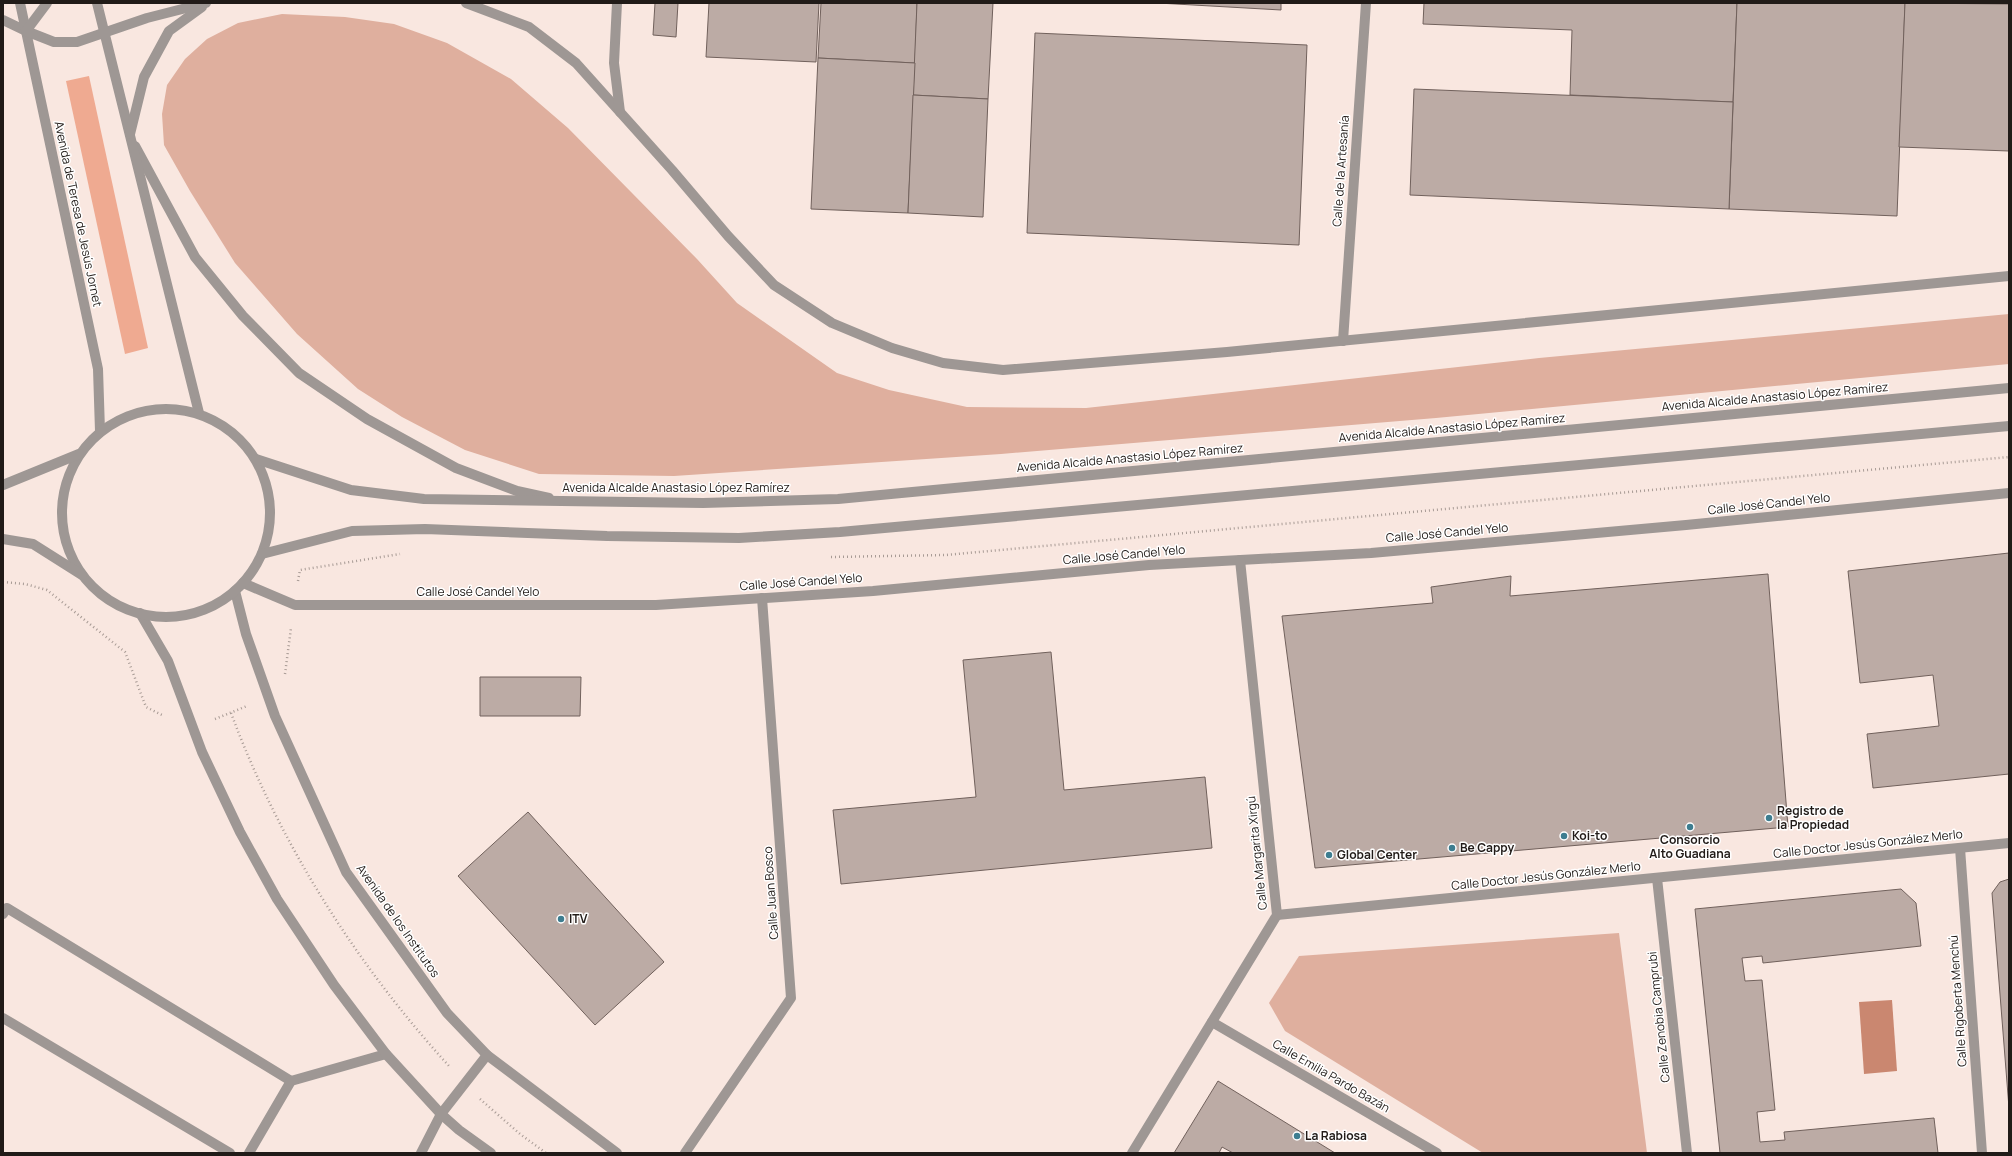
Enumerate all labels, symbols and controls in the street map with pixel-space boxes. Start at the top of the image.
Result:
street label: Calle de la Artesanía [1328,115,1353,227]
street label: Avenida de Teresa de Jesús Jornet [50,120,107,308]
street label: Avenida Alcalde Anastasio López Ramírez [1661,378,1889,415]
street label: Avenida Alcalde Anastasio López Ramírez [1338,409,1566,446]
street label: Avenida Alcalde Anastasio López Ramírez [1016,439,1244,476]
street label: Avenida Alcalde Anastasio López Ramírez [562,479,790,496]
street label: Calle José Candel Yelo [1707,489,1831,518]
street label: Calle José Candel Yelo [1385,519,1509,546]
street label: Calle José Candel Yelo [1062,541,1186,568]
street label: Calle José Candel Yelo [739,569,863,594]
street label: Calle José Candel Yelo [417,583,539,600]
street label: Calle Margarita Xirgú [1242,795,1271,911]
place label: Registro de la Propiedad [1777,802,1849,833]
marker: Registro de la Propiedad [1764,813,1774,823]
marker: Consorcio Alto Guadiana [1685,822,1695,832]
street label: Calle Doctor Jesús González Merlo [1772,825,1964,862]
place label: Koi-to [1572,827,1607,844]
marker: Koi-to [1559,831,1569,841]
place label: Consorcio Alto Guadiana [1649,831,1731,862]
place label: Be Cappy [1460,839,1515,856]
marker: Be Cappy [1447,843,1457,853]
street label: Calle Juan Bosco [759,846,782,940]
place label: Global Center [1337,846,1417,863]
marker: Global Center [1324,850,1334,860]
street label: Calle Doctor Jesús González Merlo [1450,857,1642,894]
street label: Avenida de los Institutos [353,861,444,981]
place label: ITV [569,910,588,927]
marker: ITV [556,914,566,924]
street label: Calle Rigoberta Menchú [1944,935,1971,1068]
street label: Calle Zenobia Camprubi [1643,951,1674,1083]
street label: Calle Emilia Pardo Bazán [1269,1035,1393,1116]
place label: La Rabiosa [1305,1127,1367,1144]
marker: La Rabiosa [1292,1131,1302,1141]

